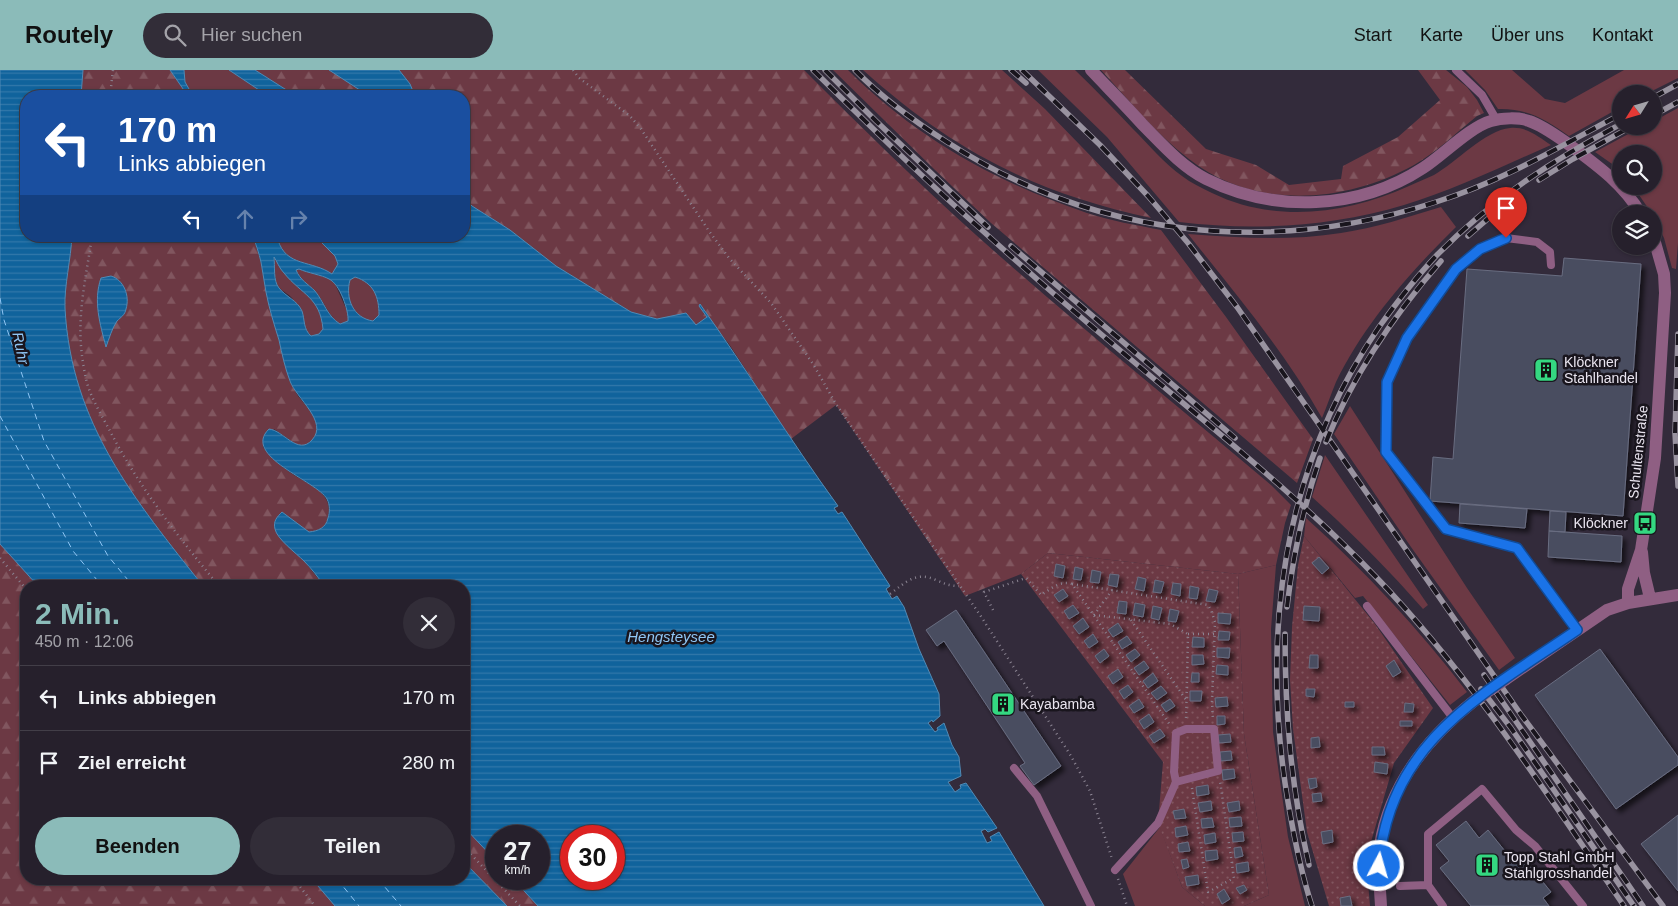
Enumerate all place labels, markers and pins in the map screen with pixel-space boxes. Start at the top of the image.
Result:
pin [1485,187,1527,238]
place label: Klöckner Stahlhandel [1564,354,1638,386]
building icon: Klöckner Stahlhandel [1533,357,1559,383]
bus stop icon: Klöckner [1632,510,1658,536]
place label: Klöckner [1574,515,1628,531]
building icon: Kayabamba [990,691,1016,717]
place label: Kayabamba [1020,696,1095,712]
place label: Topp Stahl GmbH Stahlgrosshandel [1504,849,1615,881]
building icon: Topp Stahl GmbH Stahlgrosshandel [1474,852,1500,878]

